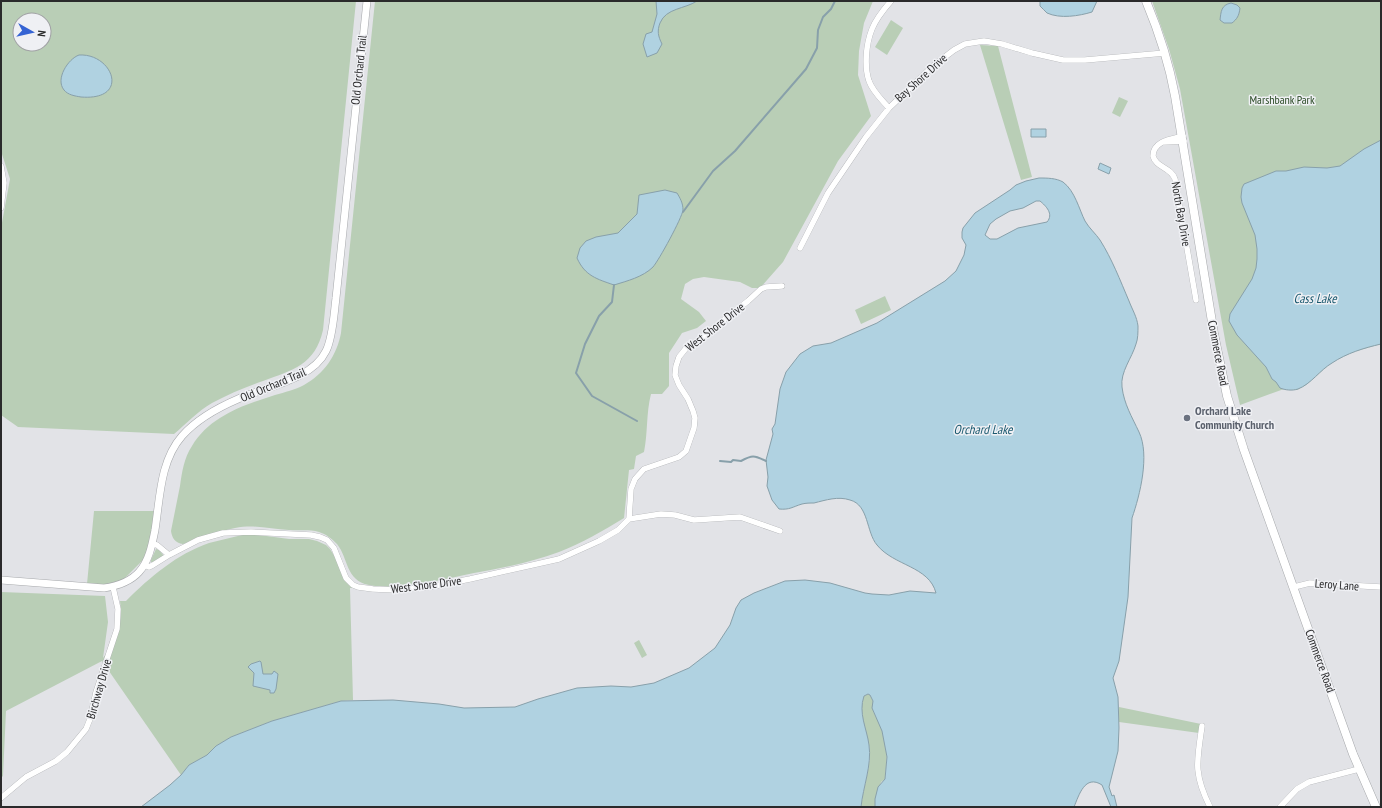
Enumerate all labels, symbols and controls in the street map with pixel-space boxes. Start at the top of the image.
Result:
north arrow [12,12,52,52]
text: N [35,29,49,37]
street label: Old Orchard Trail [347,34,370,105]
street label: Bay Shore Drive [891,50,950,105]
park label: Marshbank Park [1249,92,1315,107]
street label: North Bay Drive [1168,180,1195,247]
water label: Cass Lake [1293,290,1338,307]
street label: West Shore Drive [682,299,747,354]
street label: Commerce Road [1205,319,1232,387]
street label: Old Orchard Trail [238,364,308,405]
place label: Orchard Lake Community Church [1195,403,1274,432]
marker: Orchard Lake Community Church [1182,413,1192,423]
water label: Orchard Lake [954,421,1014,438]
street label: West Shore Drive [390,573,462,596]
street label: Leroy Lane [1314,575,1360,594]
street label: Commerce Road [1302,627,1339,695]
street label: Birchway Drive [83,657,114,720]

